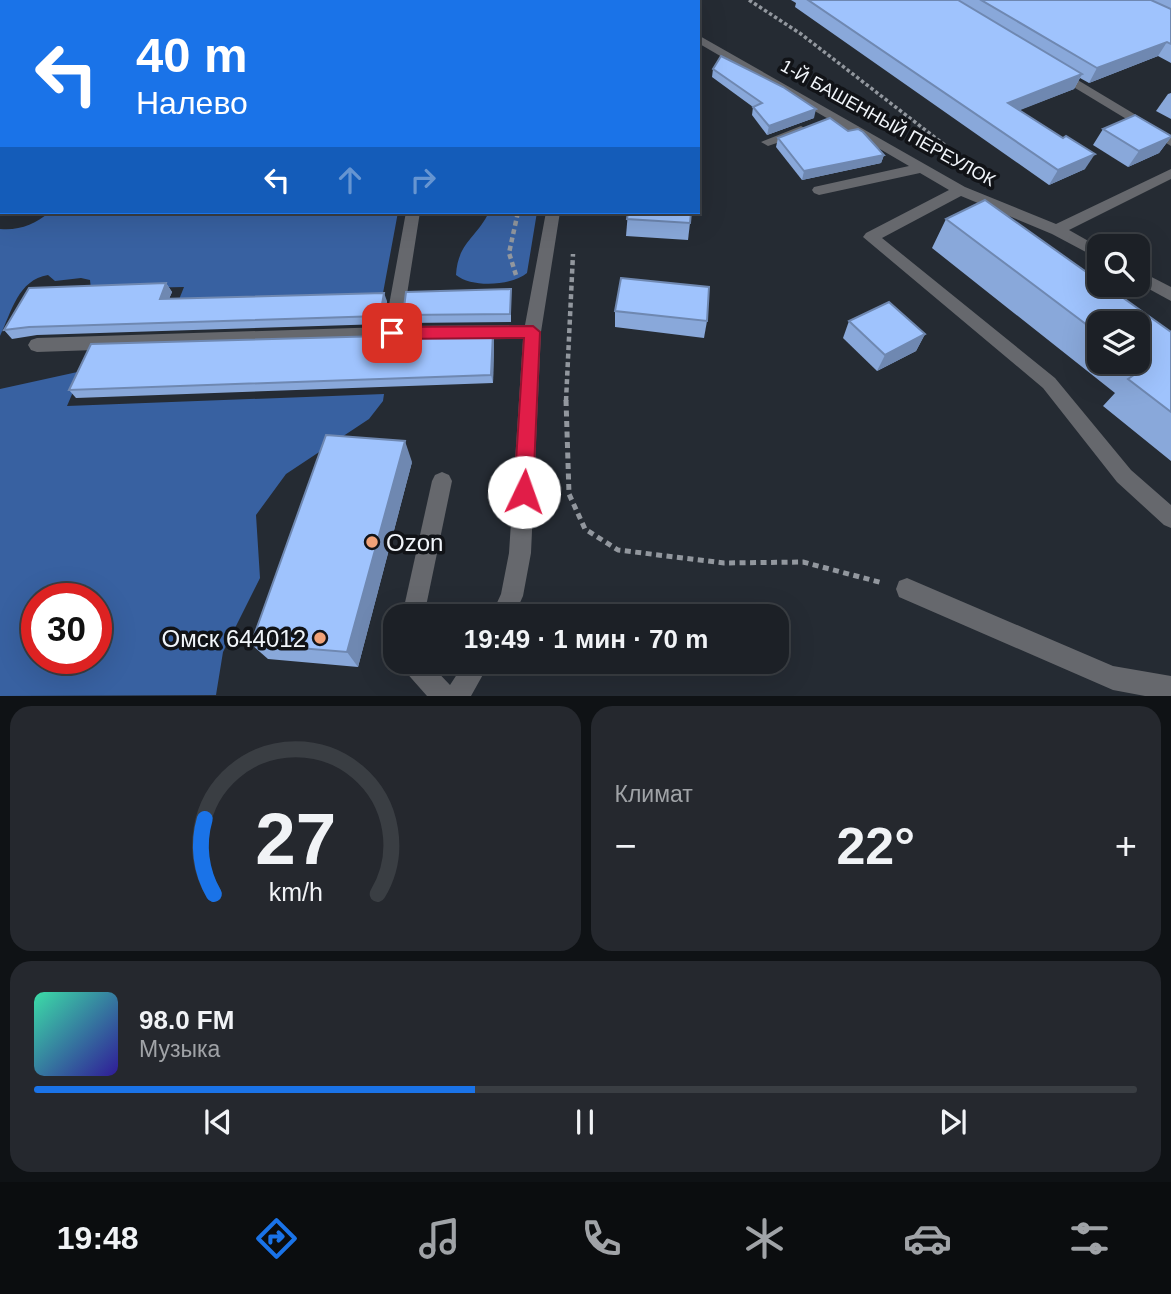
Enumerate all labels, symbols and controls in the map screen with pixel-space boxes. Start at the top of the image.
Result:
icon: left [21,28,112,119]
text: 40 m [136,28,248,82]
street label: 1-Й БАШЕННЫЙ ПЕРЕУЛОК [777,55,1000,191]
text: Налево [136,85,248,121]
icon: left [258,161,296,199]
icon: ahead [331,161,369,199]
icon: right [404,161,442,199]
map controls [1087,234,1150,374]
button: search [1087,234,1150,297]
pin [362,303,422,363]
button: layers [1087,311,1150,374]
icon: arrive [373,314,411,352]
position arrow [487,455,561,529]
place label: Ozon [386,529,443,556]
marker: Ozon [364,534,380,550]
speed limit sign: 30 [21,583,112,674]
text: 19:49 · 1 мин · 70 m [464,624,708,654]
place label: Омск 644012 [162,625,306,652]
marker: Омск 644012 [312,630,328,646]
text: Климат [615,781,693,807]
text: 27 [255,799,336,880]
text: 22° [836,817,915,875]
text: − [615,825,637,867]
text: + [1115,825,1137,867]
text: km/h [268,878,322,906]
text: 98.0 FM [139,1005,234,1035]
text: Музыка [139,1036,220,1062]
icon: previous [199,1103,237,1141]
icon: pause [566,1103,604,1141]
icon: next [934,1103,972,1141]
icon: directions [252,1214,301,1263]
icon: music [415,1214,464,1263]
icon: phone [577,1214,626,1263]
icon: climate [740,1214,789,1263]
icon: car [903,1214,952,1263]
icon: filters [1065,1214,1114,1263]
text: 19:48 [57,1220,139,1256]

